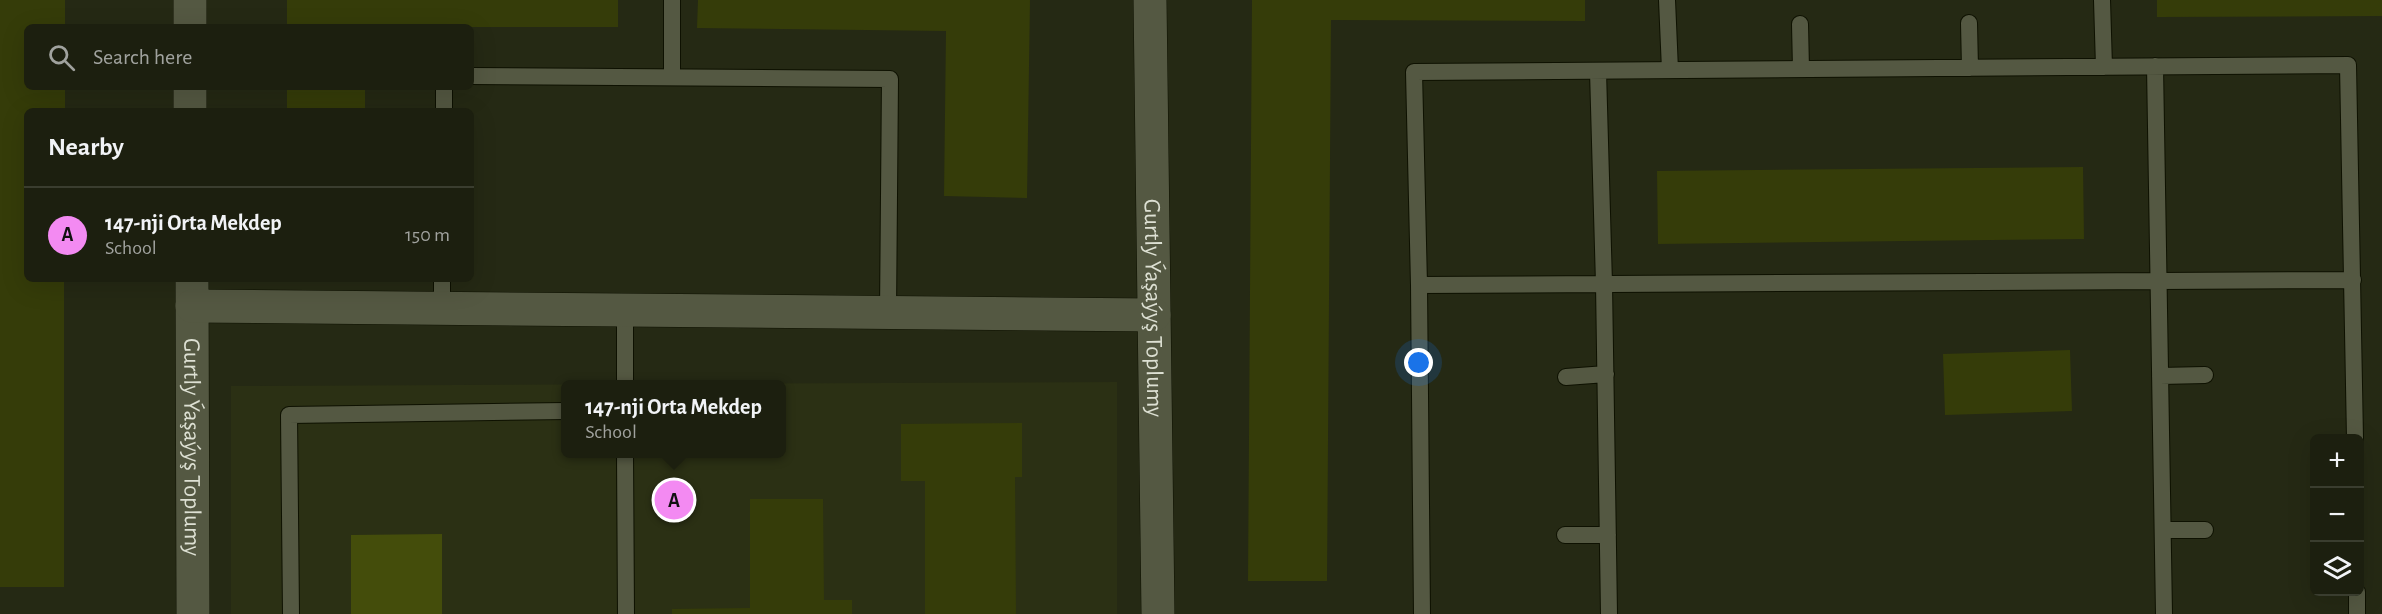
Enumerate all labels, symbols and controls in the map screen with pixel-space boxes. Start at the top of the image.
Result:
search box [24,24,474,90]
icon: search [45,41,78,74]
text: Search here [93,46,192,68]
text: Nearby [48,134,124,160]
street label: Gurtly Ýaşaýyş Toplumy [1140,199,1167,417]
text: 147-nji Orta Mekdep [105,212,282,234]
text: A [62,225,74,245]
text: 150 m [405,225,450,245]
text: School [105,238,157,258]
street label: Gurtly Ýaşaýyş Toplumy [179,338,205,556]
your location [1404,348,1433,377]
popup [561,380,786,458]
text: 147-nji Orta Mekdep [585,396,762,418]
text: School [585,422,637,442]
map controls [2310,434,2364,596]
button: + [2310,434,2364,488]
pin: A [654,478,694,522]
button: − [2310,488,2364,542]
button: layers [2310,542,2364,596]

